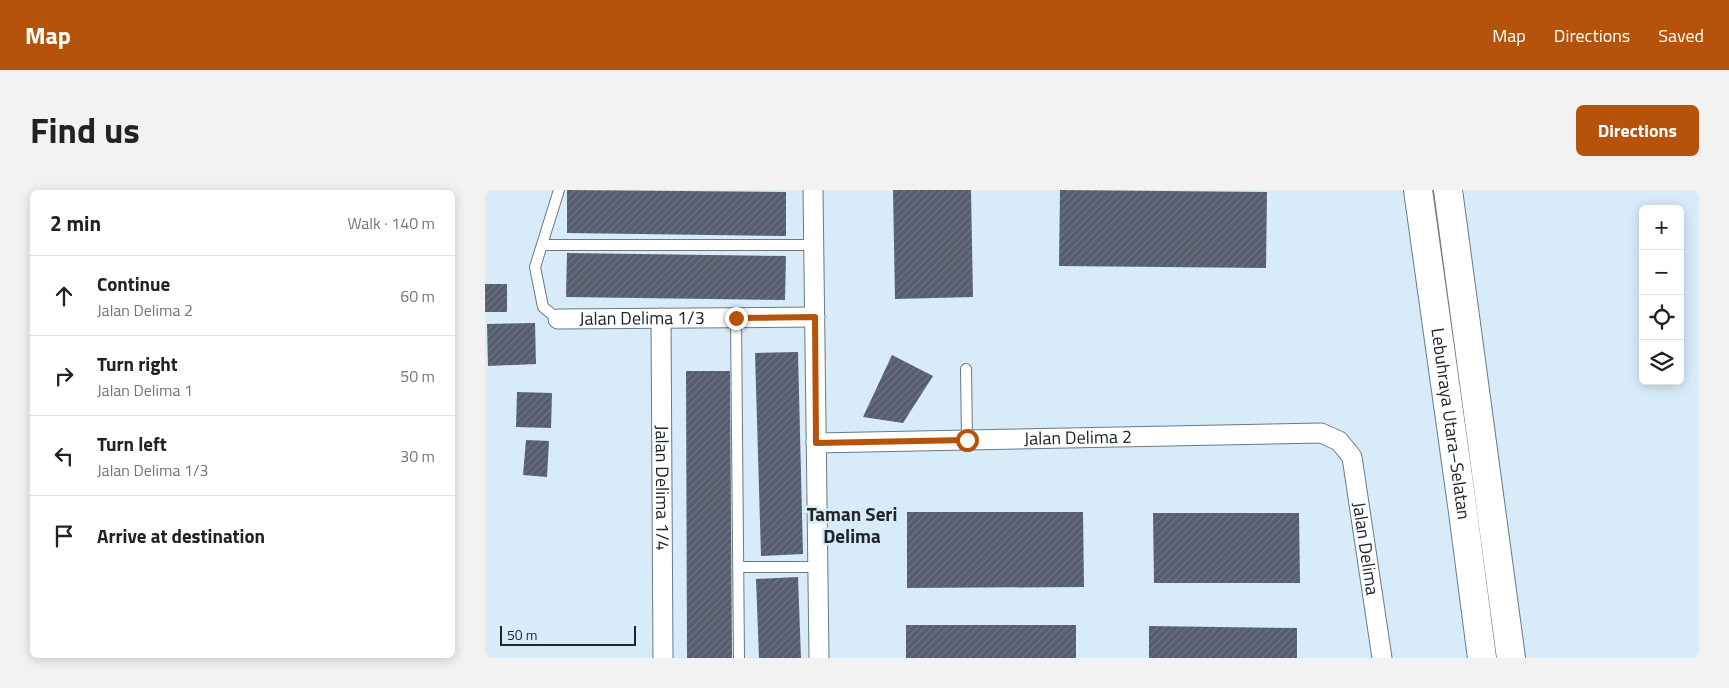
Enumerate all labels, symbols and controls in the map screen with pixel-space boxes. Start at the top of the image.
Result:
text: Map [25,17,71,53]
text: Map [1492,22,1526,49]
text: Directions [1554,22,1630,49]
text: Saved [1658,22,1704,49]
text: Find us [30,103,140,157]
button: Directions [1576,105,1699,156]
map controls [1639,205,1684,385]
button: + [1639,205,1684,250]
text: 2 min [50,207,101,239]
text: Walk · 140 m [347,211,435,235]
button: − [1639,250,1684,295]
text: Continue [97,269,170,298]
icon: ahead [50,282,78,310]
text: 60 m [400,284,435,308]
button: locate [1639,295,1684,340]
text: Jalan Delima 2 [97,298,193,322]
street label: Jalan Delima 1/3 [579,304,705,332]
route end [725,307,748,330]
street label: Lebuhraya Utara–Selatan [1424,326,1478,521]
button: layers [1639,340,1684,385]
text: Turn right [97,349,178,378]
icon: right [50,362,78,390]
text: 50 m [400,364,435,388]
text: Jalan Delima 1 [97,378,193,402]
street label: Jalan Delima 2 [1024,423,1132,452]
street label: Jalan Delima 1/4 [649,425,676,551]
text: Turn left [97,429,167,458]
route start [956,429,979,452]
icon: left [50,442,78,470]
text: 30 m [400,444,435,468]
text: Jalan Delima 1/3 [97,458,209,482]
district label: Taman Seri Delima [807,499,897,550]
street label: Jalan Delima [1346,500,1386,597]
text: Arrive at destination [97,521,265,550]
icon: arrive [50,522,78,550]
scale bar [500,623,636,646]
text: 50 m [507,624,537,645]

